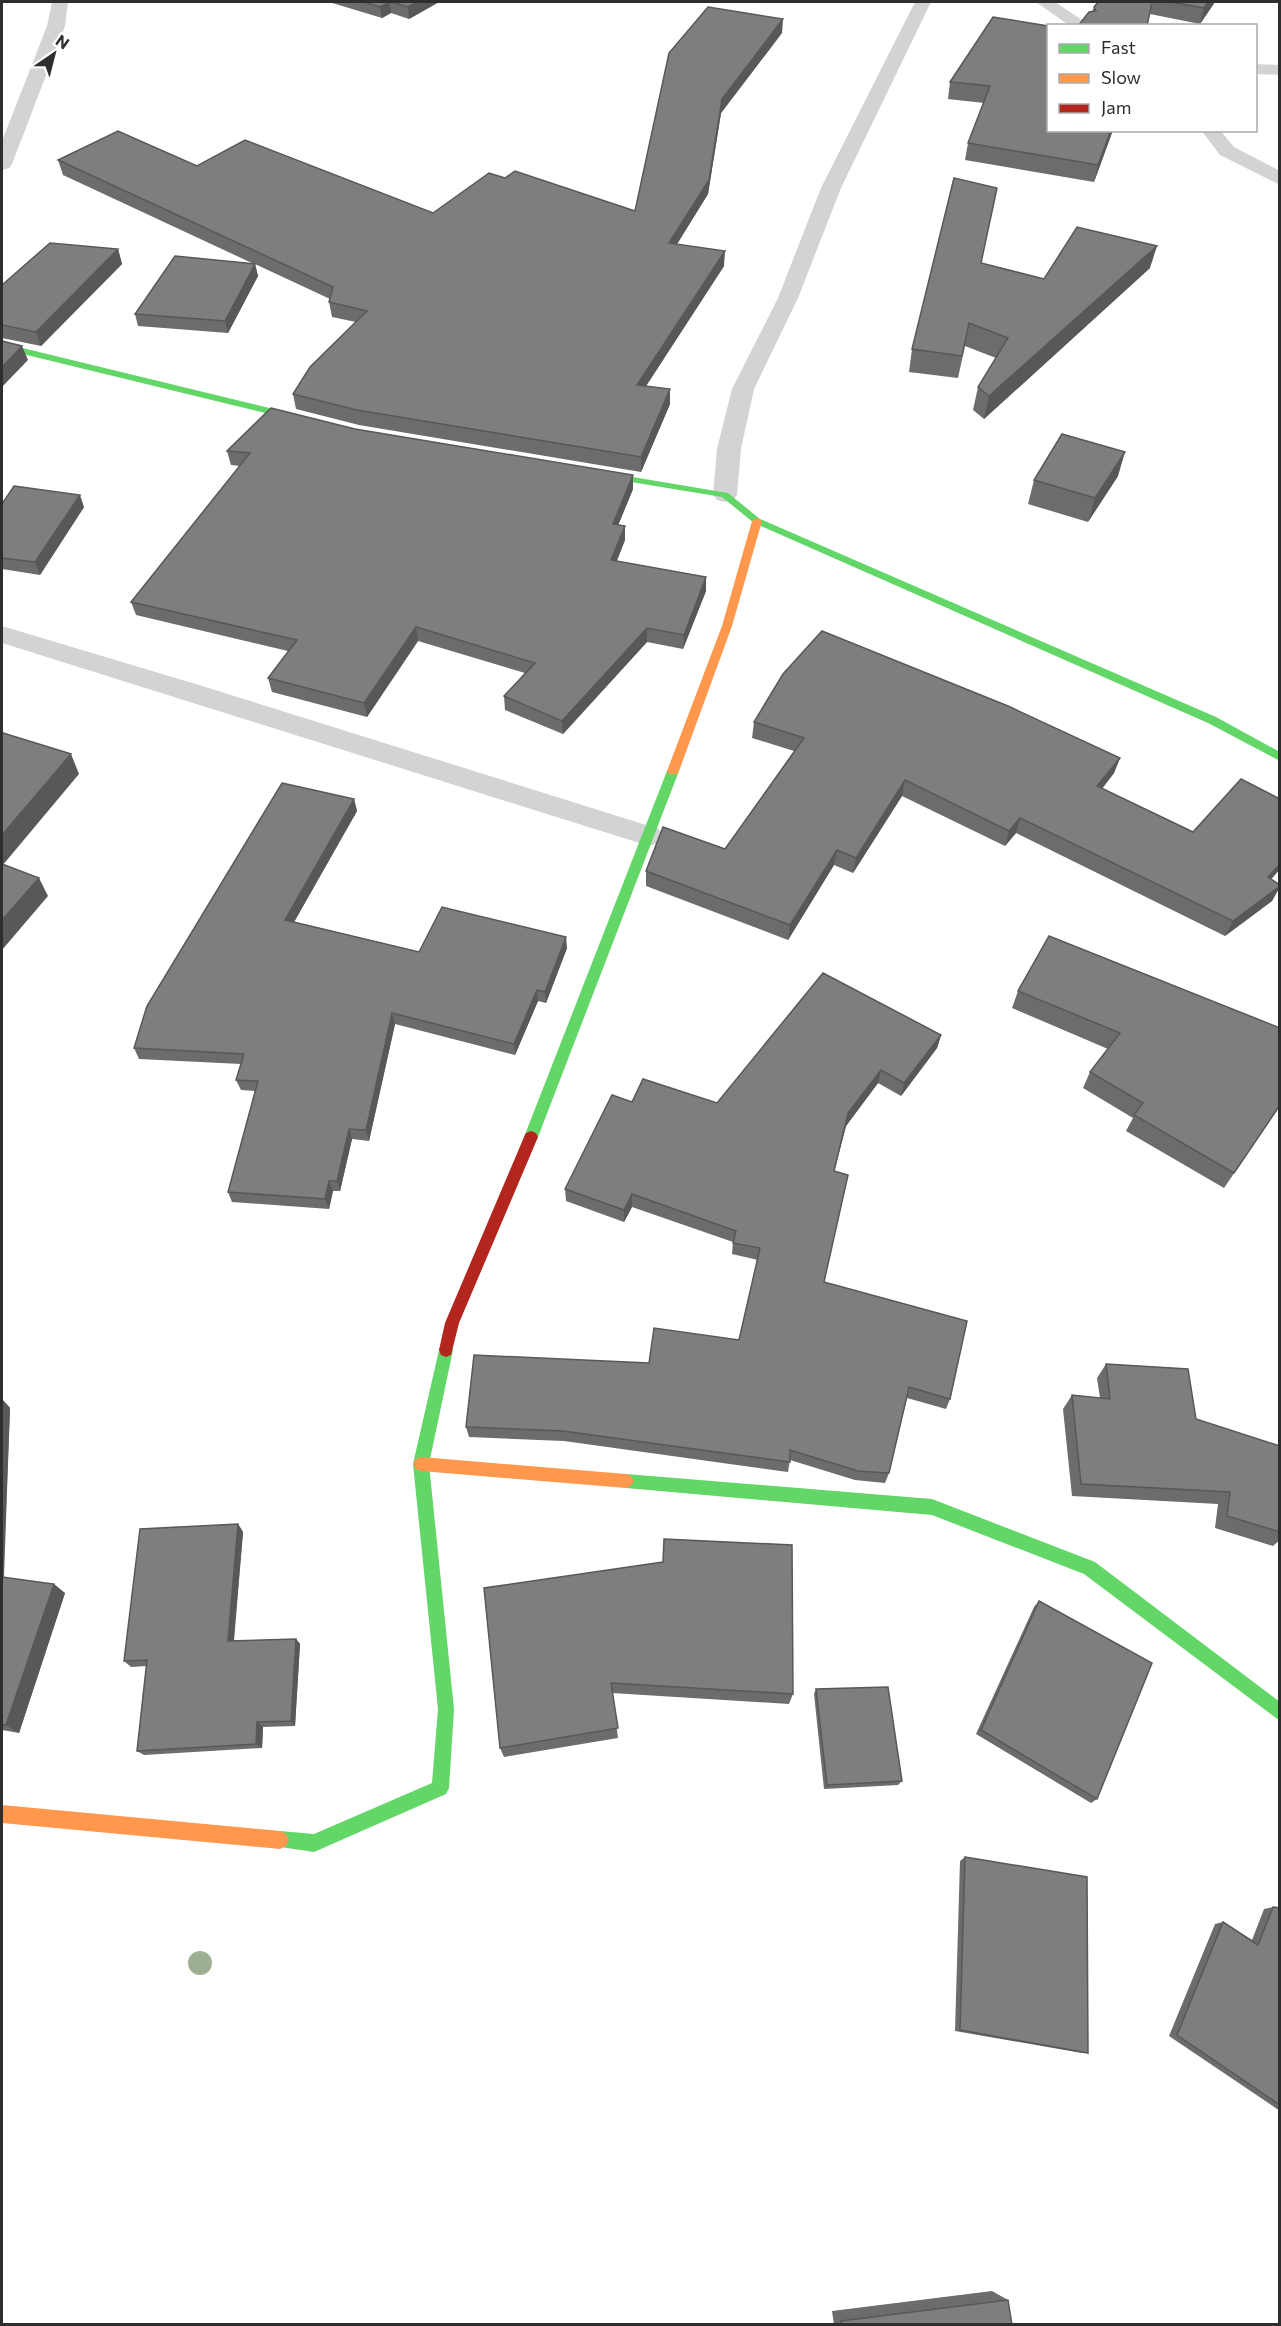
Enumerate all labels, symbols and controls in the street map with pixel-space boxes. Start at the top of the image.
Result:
north arrow [24,24,84,84]
legend [1047,24,1257,132]
text: N [53,30,73,53]
text: Fast [1101,36,1136,58]
text: Slow [1101,66,1141,88]
text: Jam [1101,96,1131,118]

